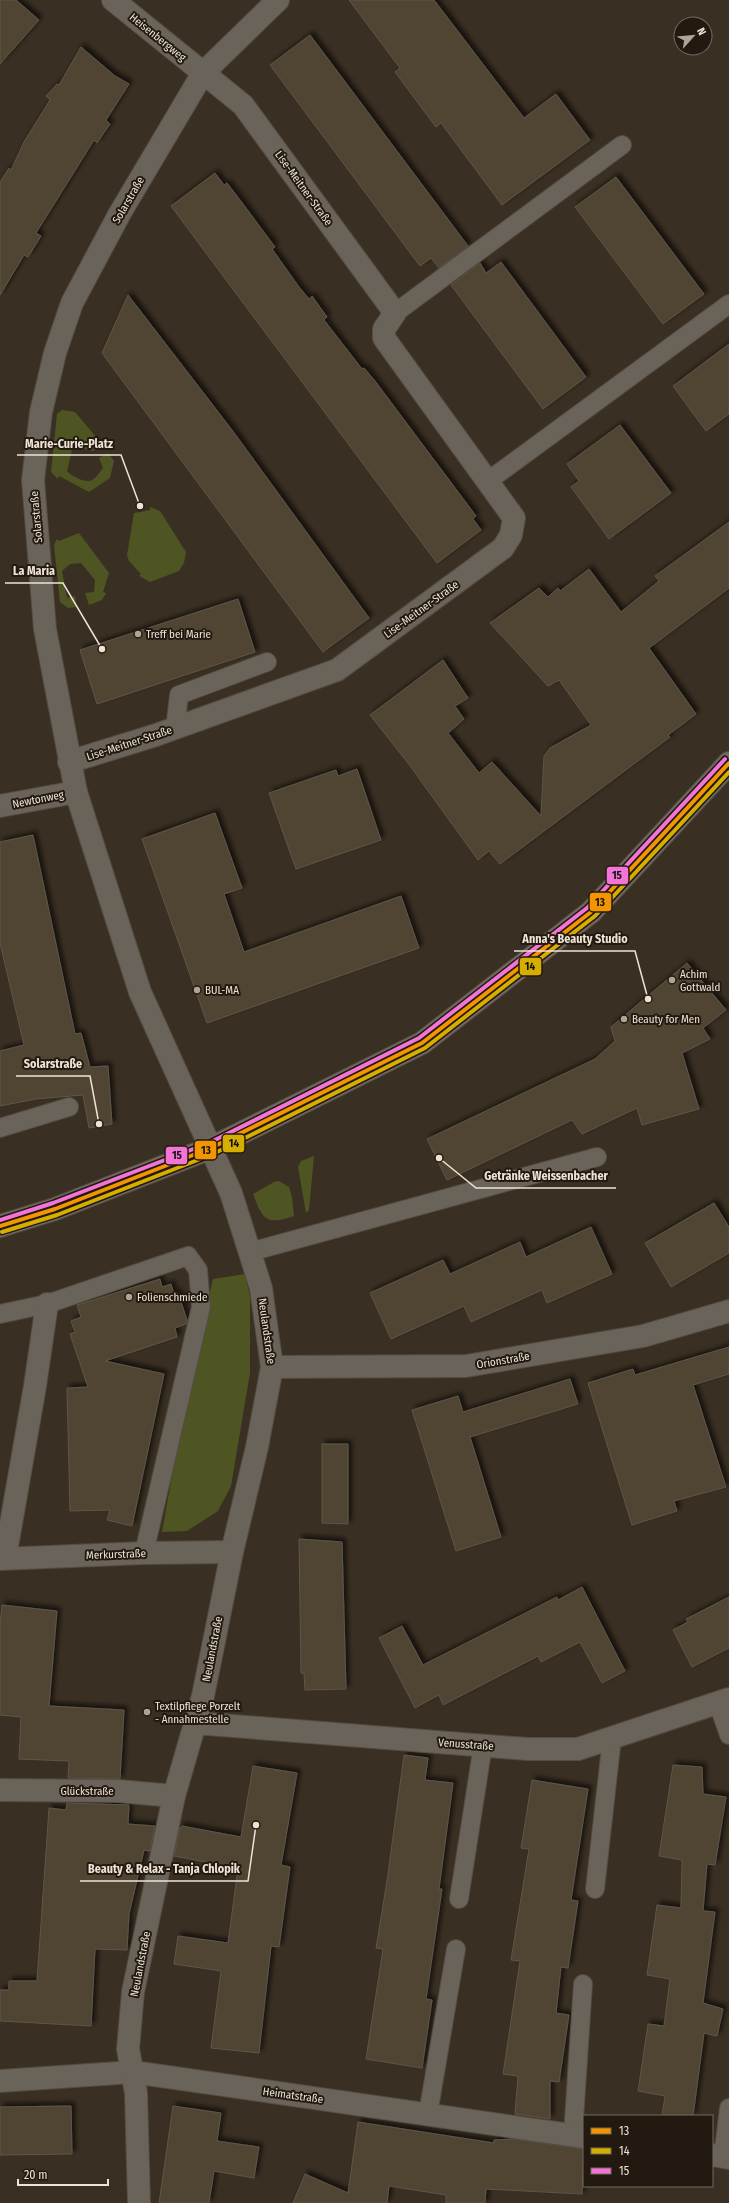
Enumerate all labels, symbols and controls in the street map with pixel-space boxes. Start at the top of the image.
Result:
street label: Heisenbergweg [127,11,189,65]
north arrow [673,16,713,56]
text: N [694,26,709,38]
street label: Lise-Meitner-Straße [272,148,335,228]
street label: Solarstraße [110,175,147,226]
callout: Marie-Curie-Platz [17,431,121,455]
text: Marie-Curie-Platz [25,437,113,451]
street label: Solarstraße [28,491,45,543]
callout: La Maria [5,559,63,583]
text: La Maria [13,564,55,578]
street label: Lise-Meitner-Straße [381,578,461,641]
place label: Treff bei Marie [146,628,211,641]
marker: Treff bei Marie [133,629,143,639]
street label: Lise-Meitner-Straße [85,724,174,763]
street label: Newtonweg [11,788,66,811]
line badge: 15 [606,866,629,885]
text: 15 [612,869,623,882]
line badge: 13 [589,892,612,912]
text: 13 [595,896,605,909]
callout: Anna's Beauty Studio [514,927,635,951]
text: Anna's Beauty Studio [521,932,628,946]
line badge: 14 [519,957,542,976]
text: 14 [525,960,535,973]
place label: Achim Gottwald [680,968,720,994]
marker: Achim Gottwald [667,975,677,985]
place label: BUL-MA [205,984,239,997]
marker: BUL-MA [192,985,202,995]
place label: Beauty for Men [632,1013,700,1026]
marker: Beauty for Men [619,1014,629,1024]
callout: Solarstraße [16,1052,90,1076]
text: Solarstraße [24,1057,82,1071]
line badge: 14 [222,1134,245,1153]
text: 14 [229,1137,239,1150]
line badge: 13 [194,1140,217,1160]
text: 13 [201,1144,211,1157]
line badge: 15 [165,1146,188,1165]
text: 15 [172,1149,183,1162]
callout: Getränke Weissenbacher [476,1164,616,1188]
text: Getränke Weissenbacher [484,1169,608,1183]
place label: Folienschmiede [137,1291,207,1304]
marker: Folienschmiede [124,1292,134,1302]
street label: Neulandstraße [255,1297,278,1365]
street label: Orionstraße [476,1349,531,1372]
street label: Merkurstraße [86,1547,146,1562]
street label: Neulandstraße [200,1615,225,1683]
place label: Textilpflege Porzelt - Annahmestelle [155,1700,241,1726]
marker: Textilpflege Porzelt - Annahmestelle [142,1707,152,1717]
street label: Venusstraße [438,1736,494,1753]
street label: Glückstraße [60,1785,114,1798]
callout: Beauty & Relax - Tanja Chlopik [80,1857,248,1881]
text: Beauty & Relax - Tanja Chlopik [88,1862,241,1876]
street label: Neulandstraße [128,1930,153,1998]
street label: Heimatstraße [262,2085,324,2106]
legend [583,2115,713,2187]
text: 13 [619,2124,629,2138]
text: 14 [619,2144,630,2158]
scale bar [18,2161,108,2187]
text: 15 [619,2164,630,2178]
text: 20 m [24,2168,48,2182]

